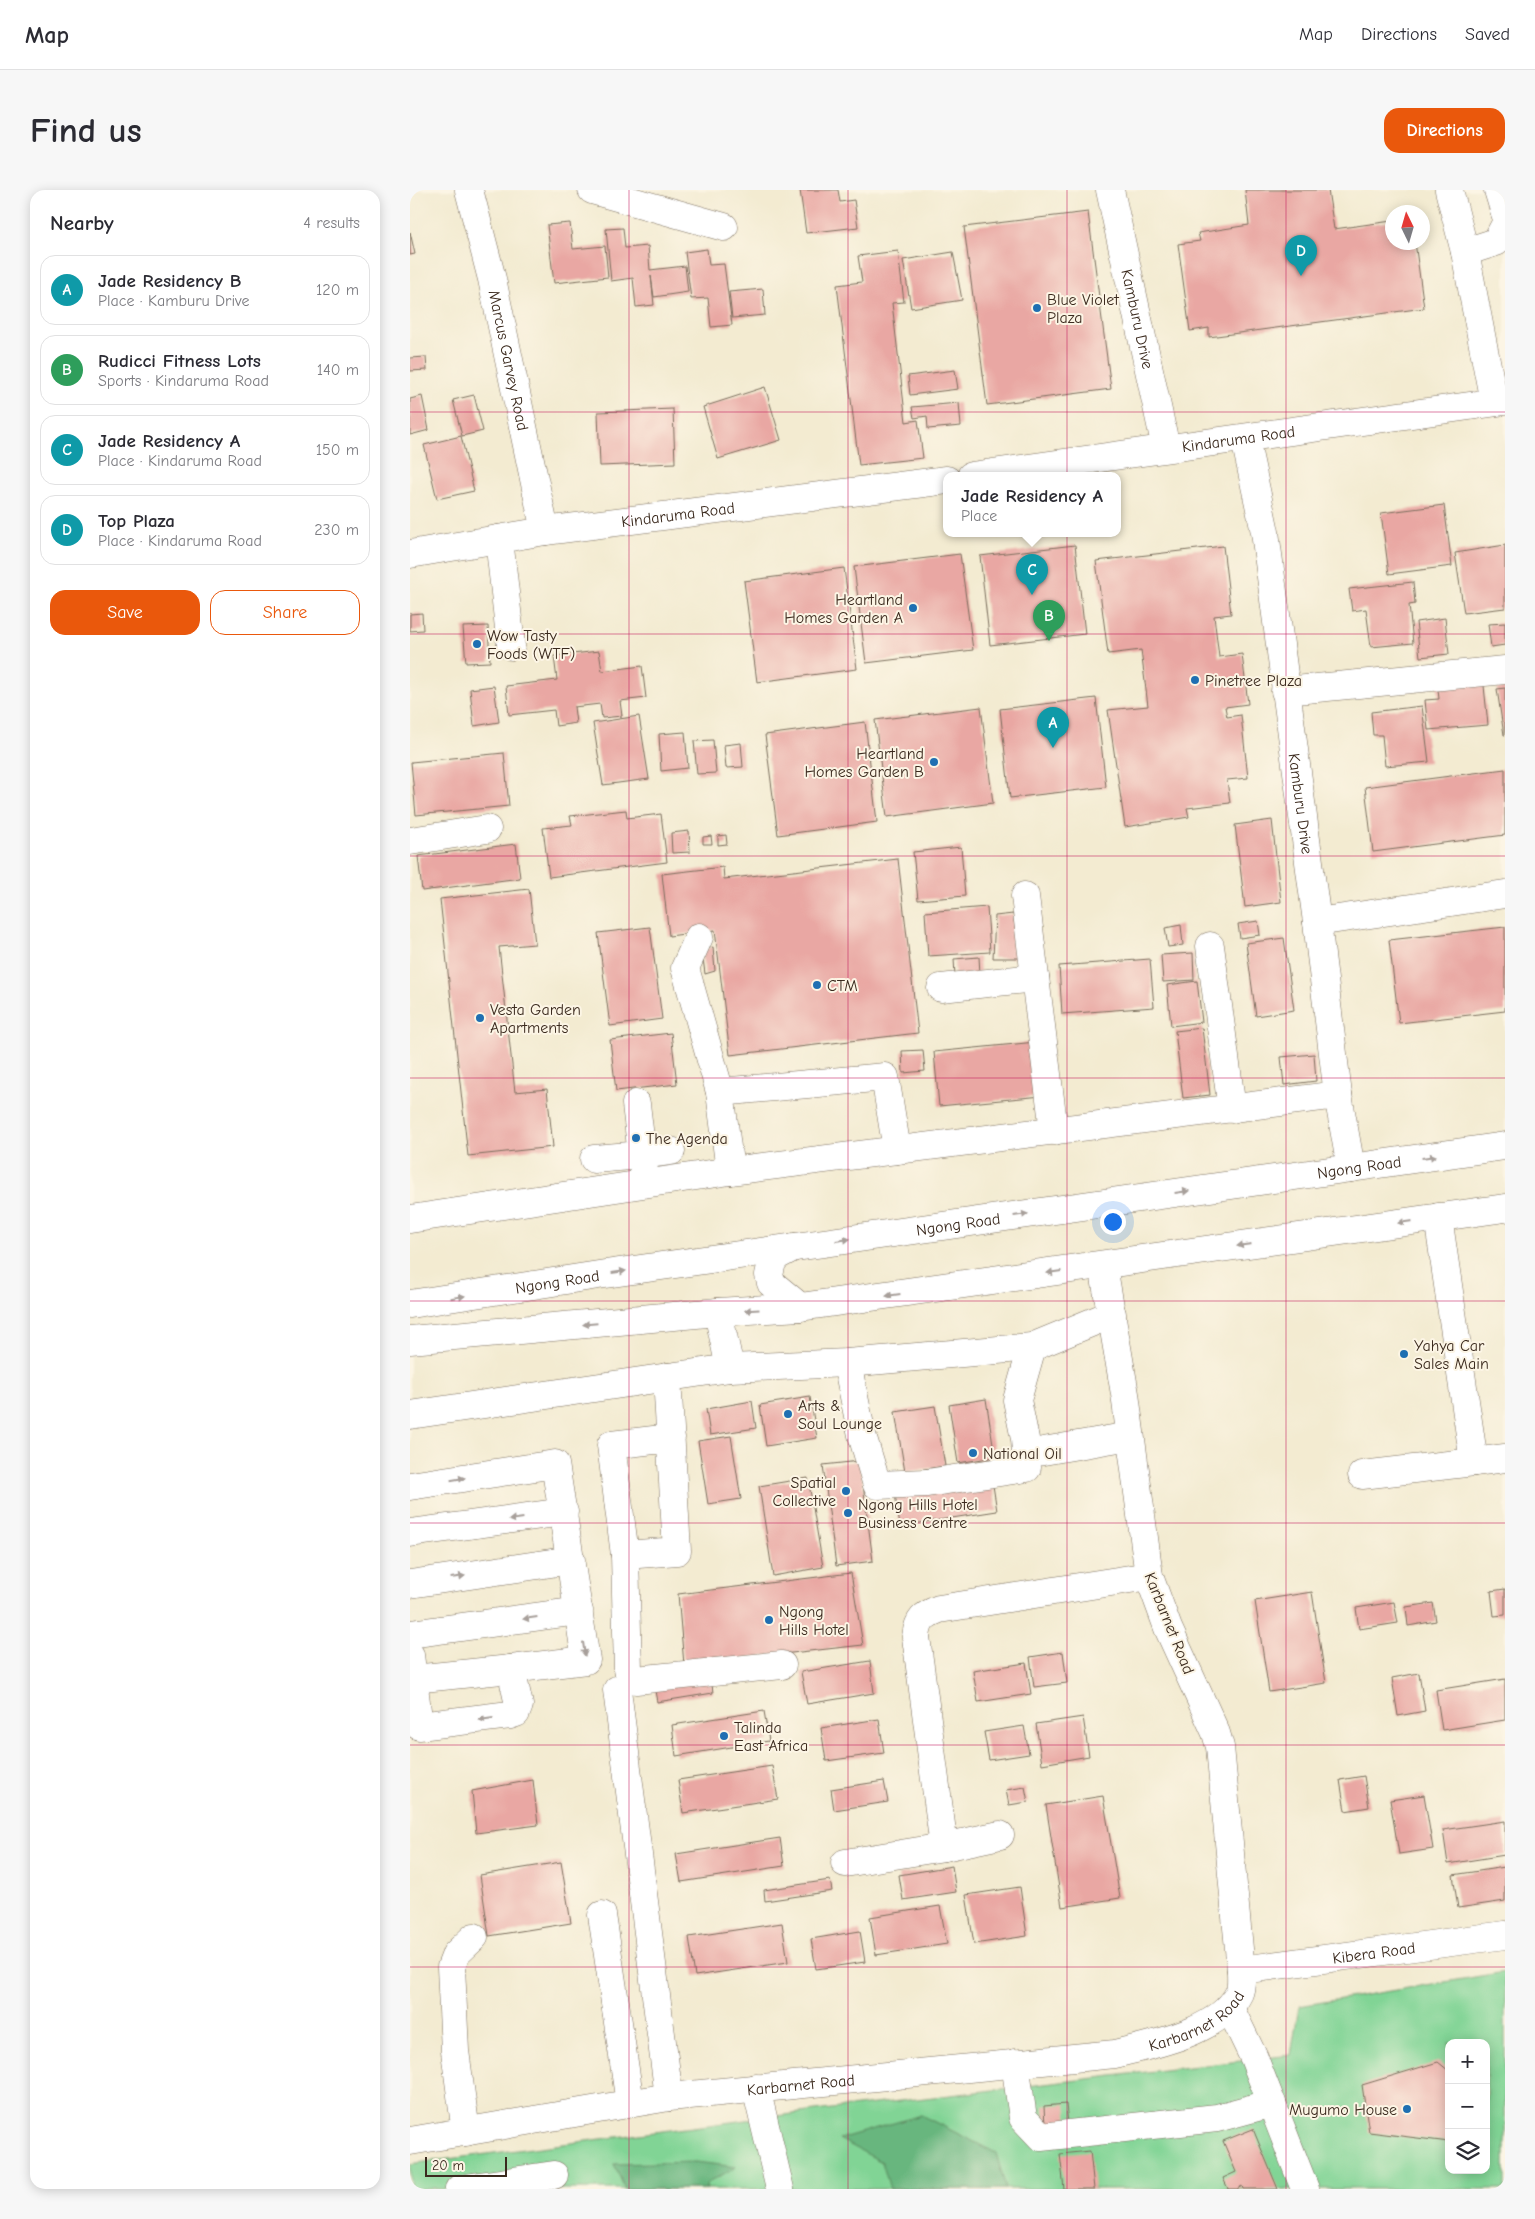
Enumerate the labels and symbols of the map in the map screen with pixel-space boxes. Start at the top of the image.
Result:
north arrow [1385,205,1430,250]
pin: D [1285,235,1317,276]
street label: Kamburu Drive [1117,268,1157,371]
street label: Marcus Garvey Road [485,289,532,432]
place label: Blue Violet Plaza [1047,291,1119,327]
marker: Blue Violet Plaza [1031,302,1043,314]
street label: Kindaruma Road [1181,423,1296,456]
street label: Kindaruma Road [620,499,736,531]
pin: C [1016,554,1048,595]
place label: Heartland Homes Garden A [784,591,903,627]
pin: B [1033,600,1065,641]
marker: Heartland Homes Garden A [907,602,919,614]
place label: Wow Tasty Foods (WTF) [487,627,575,663]
marker: Wow Tasty Foods (WTF) [471,638,483,650]
place label: Pinetree Plaza [1205,672,1302,690]
marker: Pinetree Plaza [1189,674,1201,686]
pin: A [1037,707,1069,748]
place label: Heartland Homes Garden B [805,745,924,781]
street label: Kamburu Drive [1285,752,1316,855]
marker: Heartland Homes Garden B [928,756,940,768]
place label: CTM [827,977,858,995]
marker: CTM [811,979,823,991]
place label: Vesta Garden Apartments [490,1001,581,1037]
marker: Vesta Garden Apartments [474,1012,486,1024]
place label: The Agenda [646,1130,728,1148]
marker: The Agenda [630,1132,642,1144]
street label: Ngong Road [1316,1153,1402,1183]
one-way arrow [1422,1153,1438,1161]
one-way arrow [1174,1188,1190,1196]
your location [1100,1209,1126,1235]
street label: Ngong Road [915,1210,1002,1240]
one-way arrow [1013,1211,1029,1219]
one-way arrow [1396,1218,1412,1226]
one-way arrow [835,1236,851,1244]
one-way arrow [1236,1241,1252,1249]
street label: Ngong Road [514,1267,601,1298]
one-way arrow [611,1268,627,1276]
one-way arrow [1046,1269,1062,1277]
one-way arrow [885,1291,901,1299]
one-way arrow [451,1292,467,1300]
one-way arrow [744,1307,760,1315]
one-way arrow [582,1320,598,1328]
place label: Yahya Car Sales Main [1414,1337,1489,1373]
marker: Yahya Car Sales Main [1398,1348,1410,1360]
place label: Arts & Soul Lounge [798,1397,882,1433]
marker: Arts & Soul Lounge [782,1408,794,1420]
place label: National Oil [983,1445,1062,1463]
marker: National Oil [967,1447,979,1459]
place label: Spatial Collective [772,1474,836,1510]
one-way arrow [451,1475,467,1483]
marker: Spatial Collective [840,1485,852,1497]
place label: Ngong Hills Hotel Business Centre [858,1496,978,1532]
marker: Ngong Hills Hotel Business Centre [842,1507,854,1519]
one-way arrow [507,1515,523,1523]
street label: Karbarnet Road [1140,1570,1198,1677]
one-way arrow [451,1572,467,1580]
place label: Ngong Hills Hotel [779,1603,849,1639]
one-way arrow [522,1614,538,1622]
marker: Ngong Hills Hotel [763,1614,775,1626]
one-way arrow [580,1642,588,1658]
one-way arrow [477,1715,493,1723]
place label: Talinda East Africa [734,1719,808,1755]
marker: Talinda East Africa [718,1730,730,1742]
street label: Kibera Road [1331,1939,1417,1968]
street label: Karbarnet Road [1147,1988,1248,2055]
street label: Karbarnet Road [746,2071,855,2099]
place label: Mugumo House [1289,2101,1397,2119]
marker: Mugumo House [1401,2103,1413,2115]
scale bar [425,2154,508,2177]

